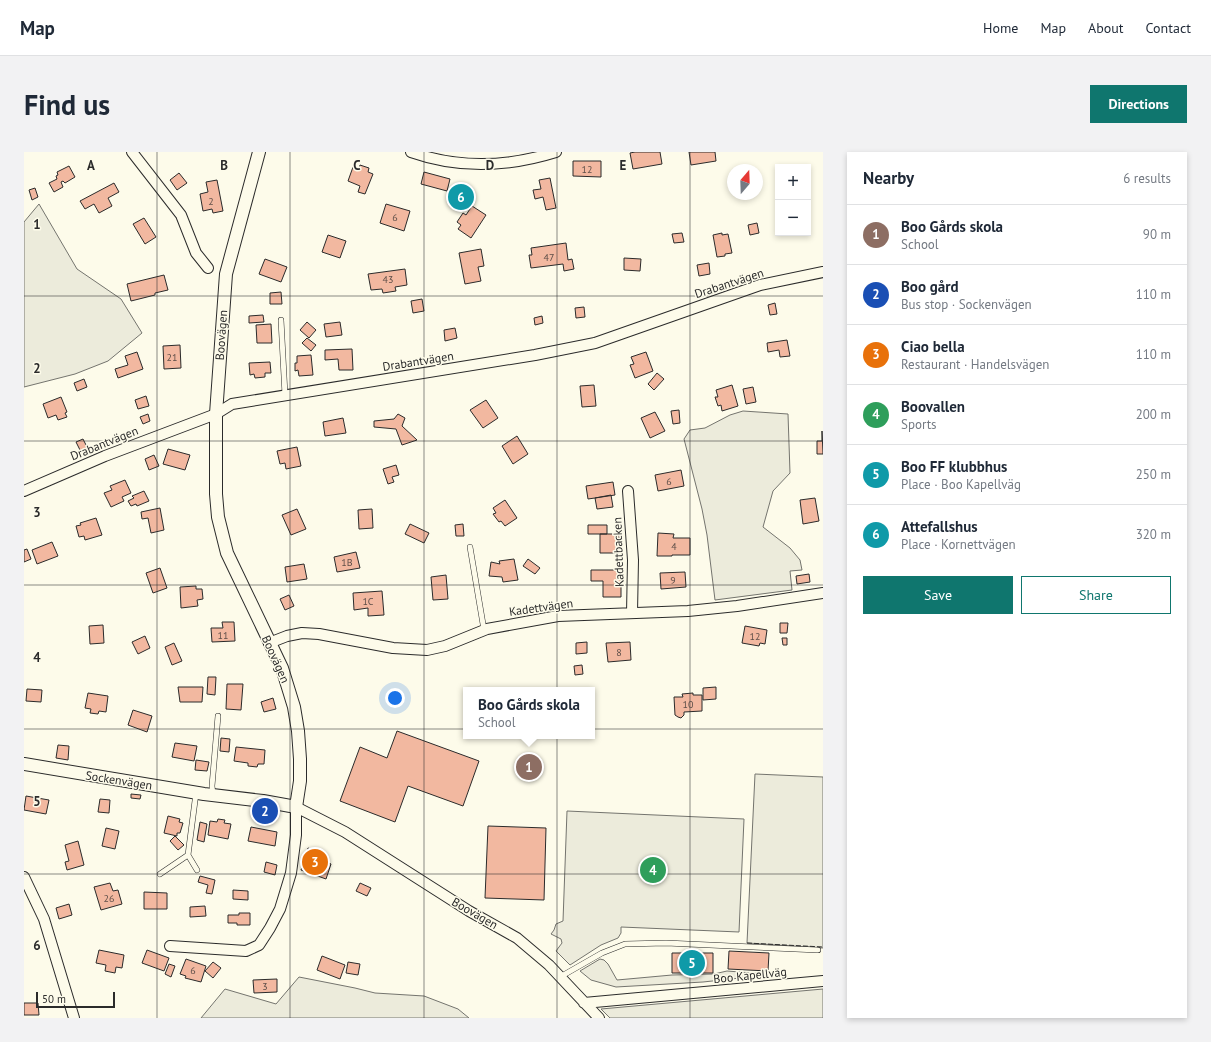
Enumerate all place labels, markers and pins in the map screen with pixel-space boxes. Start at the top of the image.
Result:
pin: 6 [448,182,474,212]
pin: 1 [516,752,542,782]
pin: 2 [252,796,278,826]
pin: 3 [302,847,328,877]
pin: 4 [640,855,666,885]
pin: 5 [679,948,705,978]

